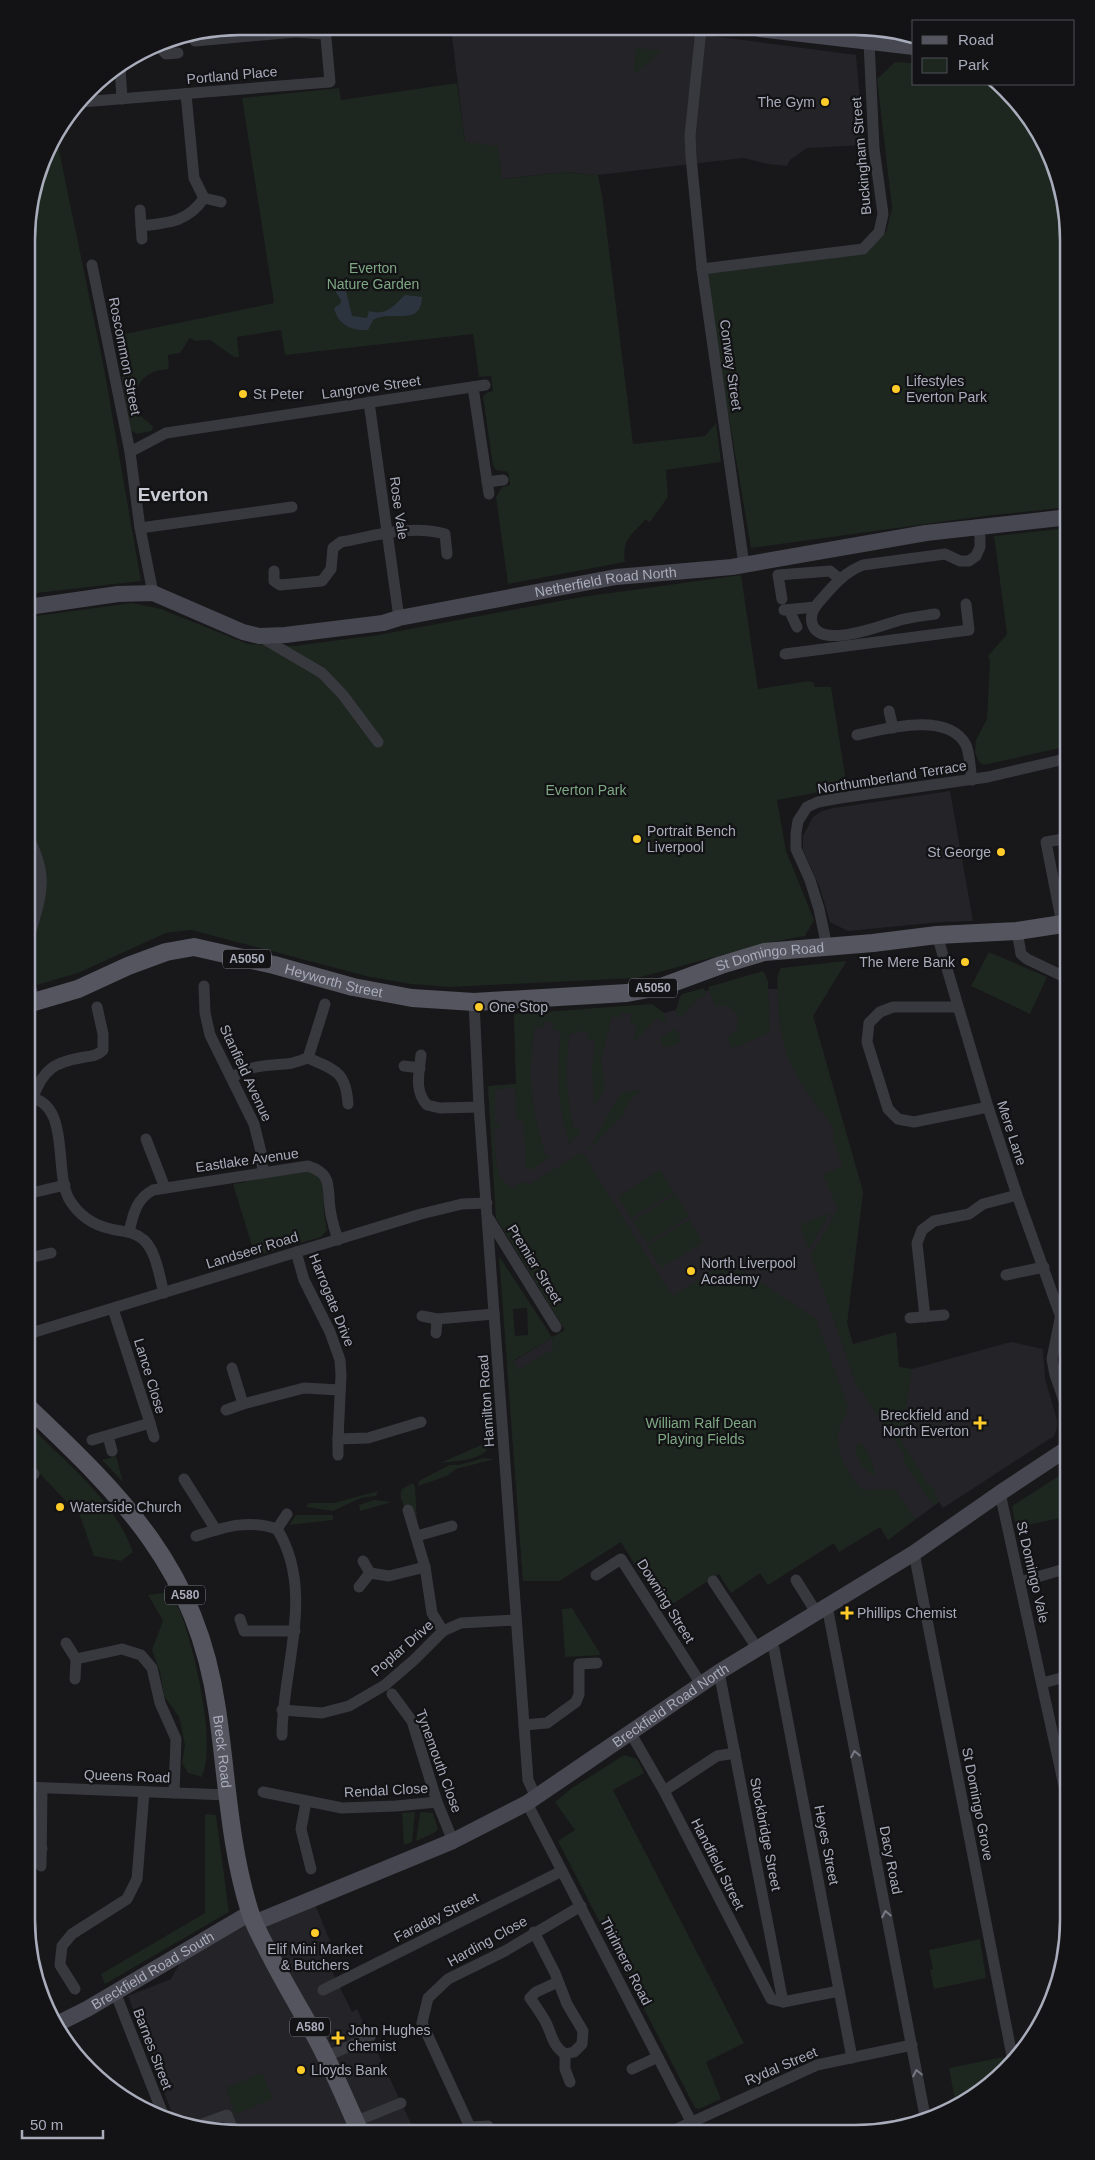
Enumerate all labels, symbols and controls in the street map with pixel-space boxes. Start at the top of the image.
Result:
legend [912,20,1075,85]
text: Road [958,31,994,48]
text: Park [958,56,989,73]
street label: Portland Place [186,63,278,87]
place label: The Gym [757,94,815,110]
marker: The Gym [819,96,831,108]
street label: Buckingham Street [848,96,874,216]
park label: Everton Nature Garden [327,260,419,292]
street label: Roscommon Street [106,296,144,416]
street label: Conway Street [717,318,745,412]
street label: Langrove Street [321,372,422,402]
place label: Lifestyles Everton Park [906,373,988,405]
marker: Lifestyles Everton Park [890,383,902,395]
place label: St Peter [253,386,304,402]
marker: St Peter [237,388,249,400]
street label: Rose Vale [387,475,411,541]
district label: Everton [138,484,208,505]
street label: Netherfield Road North [533,564,677,600]
street label: Northumberland Terrace [816,757,968,797]
park label: Everton Park [546,782,627,798]
place label: Portrait Bench Liverpool [647,823,736,855]
marker: Portrait Bench Liverpool [631,833,643,845]
place label: St George [927,844,991,860]
marker: St George [995,846,1007,858]
street label: St Domingo Road [713,939,825,974]
road number: A5050 [223,950,271,969]
place label: The Mere Bank [859,954,956,970]
marker: The Mere Bank [959,956,971,968]
street label: Heyworth Street [283,960,384,1000]
road number: A5050 [629,978,677,998]
place label: One Stop [489,999,548,1015]
marker: One Stop [473,1001,485,1013]
street label: Stanfield Avenue [217,1022,275,1124]
street label: Mere Lane [994,1099,1030,1167]
street label: Eastlake Avenue [194,1145,300,1175]
street label: Premier Street [504,1221,566,1307]
street label: Landseer Road [204,1228,300,1272]
street label: Harrogate Drive [306,1251,358,1349]
place label: North Liverpool Academy [701,1255,796,1287]
marker: North Liverpool Academy [685,1265,697,1277]
street label: Lance Close [131,1336,169,1416]
street label: Hamilton Road [475,1354,497,1448]
place label: Breckfield and North Everton [880,1407,969,1439]
park label: William Ralf Dean Playing Fields [645,1415,757,1447]
marker: Breckfield and North Everton [973,1416,987,1430]
place label: Waterside Church [70,1499,182,1515]
marker: Waterside Church [54,1501,66,1513]
street label: St Domingo Vale [1014,1520,1053,1625]
street label: Downing Street [634,1556,698,1646]
road number: A580 [165,1586,205,1604]
place label: Phillips Chemist [857,1605,957,1621]
marker: Phillips Chemist [841,1607,853,1619]
street label: Poplar Drive [368,1617,436,1679]
street label: Breckfield Road North [609,1660,731,1750]
street label: Tynemouth Close [413,1707,465,1815]
street label: Breck Road [210,1714,235,1789]
street label: St Domingo Grove [959,1746,997,1862]
one-way arrow [850,1750,861,1759]
street label: Queens Road [84,1766,170,1786]
street label: Stockbridge Street [747,1776,785,1892]
street label: Rendal Close [344,1780,429,1800]
street label: Heyes Street [811,1804,843,1886]
street label: Handfield Street [688,1816,748,1912]
street label: Dacy Road [877,1824,905,1896]
street label: Faraday Street [391,1889,481,1945]
one-way arrow [881,1909,892,1918]
street label: Harding Close [444,1912,530,1970]
street label: Thirlmere Road [597,1914,655,2008]
marker: Elif Mini Market & Butchers [309,1927,321,1939]
street label: Breckfield Road South [89,1928,217,2013]
place label: Elif Mini Market & Butchers [267,1941,363,1973]
street label: Barnes Street [130,2006,176,2092]
road number: A580 [290,2018,330,2036]
place label: John Hughes chemist [348,2022,431,2054]
marker: John Hughes chemist [332,2032,344,2044]
street label: Rydal Street [742,2044,820,2088]
place label: Lloyds Bank [311,2062,388,2078]
marker: Lloyds Bank [295,2064,307,2076]
one-way arrow [913,2069,923,2077]
scale bar [22,2108,104,2140]
text: 50 m [30,2116,63,2133]

